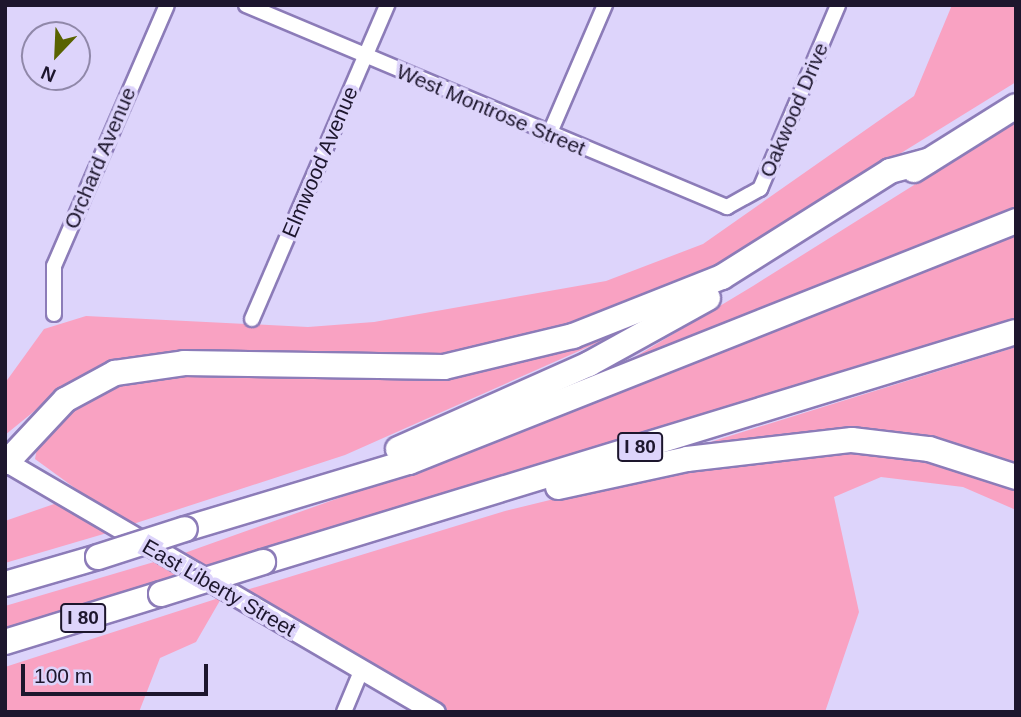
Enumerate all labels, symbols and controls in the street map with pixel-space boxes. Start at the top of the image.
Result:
north arrow [21,21,91,91]
street label: Oakwood Drive [754,39,834,181]
street label: West Montrose Street [393,59,589,161]
text: N [38,62,59,86]
street label: Elmwood Avenue [277,82,363,242]
street label: Orchard Avenue [59,83,141,233]
road number: I 80 [616,432,664,462]
street label: East Liberty Street [138,534,300,642]
road number: I 80 [58,603,108,634]
scale bar [24,650,212,694]
text: 100 m [34,664,92,687]

